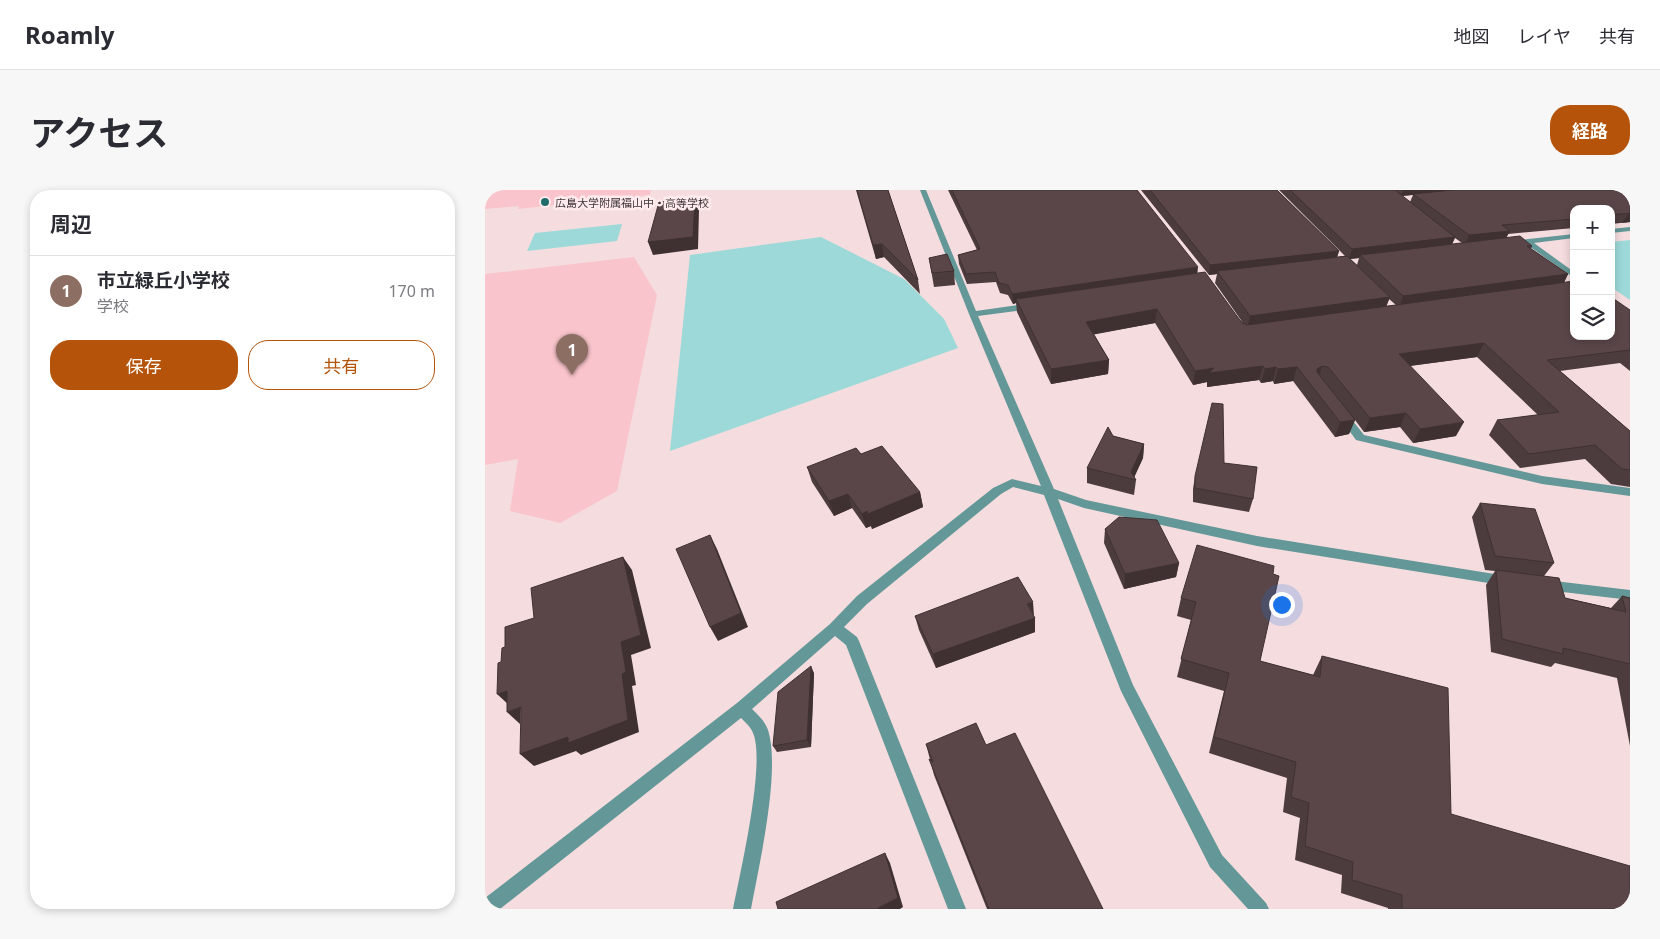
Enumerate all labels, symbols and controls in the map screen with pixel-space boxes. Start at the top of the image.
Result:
text: Roamly [25,18,114,51]
text: 地図 [1454,24,1490,48]
text: レイヤ [1518,24,1571,48]
text: 共有 [1599,24,1635,48]
button: 経路 [1550,105,1630,155]
text: アクセス [30,109,168,156]
place label: 広島大学附属福山中・高等学校 [555,195,709,210]
marker: 広島大学附属福山中・高等学校 [539,196,551,208]
map controls [1570,205,1615,340]
button: + [1570,205,1615,250]
text: 周辺 [50,210,92,238]
button: − [1570,250,1615,295]
text: 市立緑丘小学校 [97,267,230,293]
text: 1 [61,280,71,302]
text: 170 m [388,280,435,302]
text: 学校 [97,295,129,317]
button: layers [1570,295,1615,340]
pin: 1 [556,334,588,375]
button: 保存 [50,340,238,390]
button: 共有 [248,340,435,390]
your location [1269,592,1295,618]

